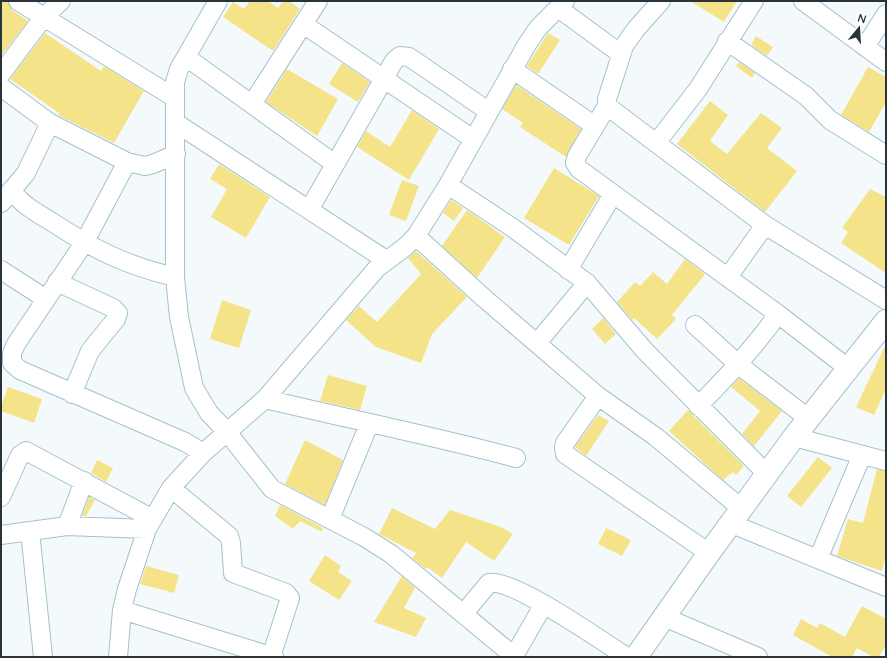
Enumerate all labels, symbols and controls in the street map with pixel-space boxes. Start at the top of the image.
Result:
north arrow [839,8,879,48]
text: N [856,11,868,26]

